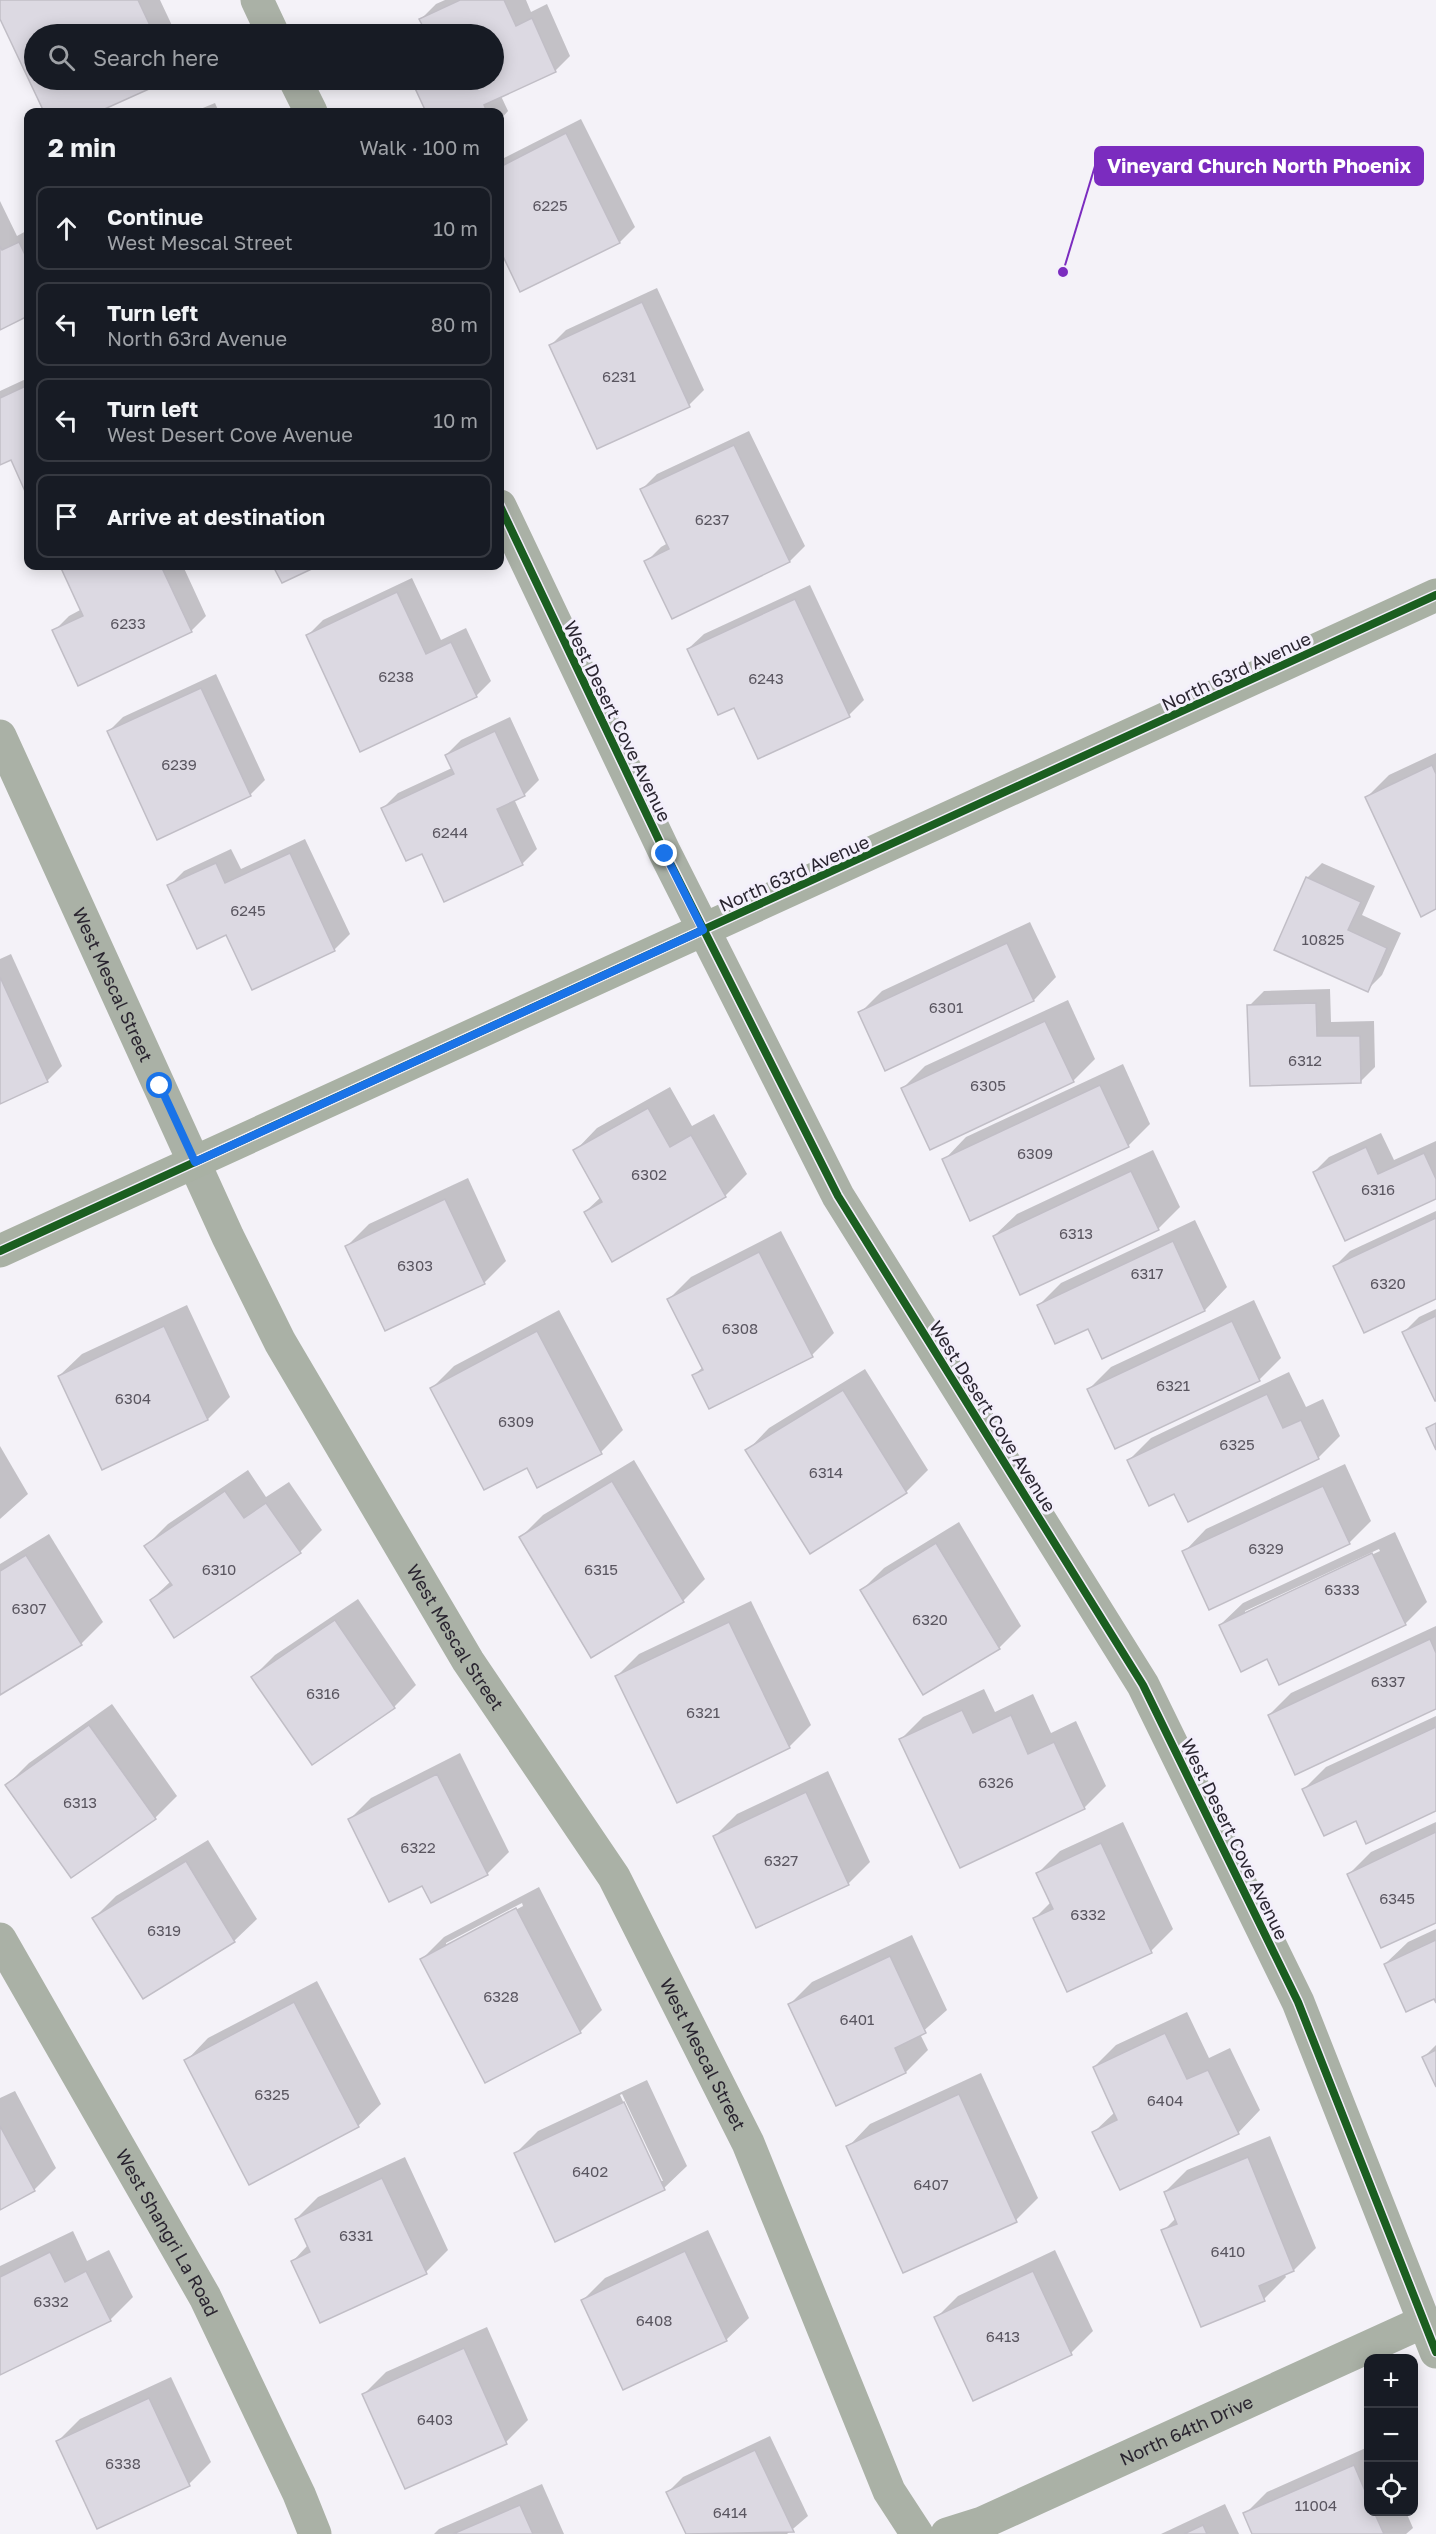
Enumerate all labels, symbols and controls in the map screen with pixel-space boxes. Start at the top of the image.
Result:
search box [24,24,504,90]
icon: search [45,41,78,74]
text: Search here [93,44,219,71]
text: 2 min [48,132,116,163]
text: Walk · 100 m [359,135,480,159]
callout: Vineyard Church North Phoenix [1095,147,1423,185]
text: Vineyard Church North Phoenix [1107,153,1411,177]
house number: 6225 [532,196,568,214]
text: Continue [107,203,203,230]
icon: ahead [50,212,83,245]
text: 10 m [433,216,478,240]
text: West Mescal Street [107,230,293,254]
text: Turn left [107,299,198,326]
icon: left [50,308,83,341]
text: 80 m [431,312,478,336]
text: North 63rd Avenue [107,326,287,350]
house number: 6231 [602,367,636,385]
text: Turn left [107,395,198,422]
icon: left [50,404,83,437]
text: 10 m [433,408,478,432]
text: West Desert Cove Avenue [107,422,353,446]
icon: arrive [50,500,83,533]
text: Arrive at destination [107,503,325,530]
house number: 6237 [695,510,729,528]
house number: 6233 [110,614,146,632]
street label: West Desert Cove Avenue [560,617,676,825]
street label: North 63rd Avenue [1158,627,1314,715]
house number: 6238 [378,667,414,685]
house number: 6243 [748,669,784,687]
house number: 6239 [161,755,197,773]
house number: 6244 [432,823,468,841]
street label: North 63rd Avenue [716,830,872,916]
route end [651,840,677,866]
house number: 6245 [230,901,266,919]
street label: West Mescal Street [68,904,158,1065]
house number: 10825 [1301,930,1345,948]
house number: 6301 [929,998,963,1016]
house number: 6312 [1288,1051,1322,1069]
route start [146,1072,172,1098]
house number: 6305 [970,1076,1006,1094]
house number: 6309 [1017,1144,1053,1162]
house number: 6302 [631,1165,667,1183]
house number: 6316 [1361,1180,1395,1198]
house number: 6313 [1059,1224,1093,1242]
house number: 6303 [397,1256,433,1274]
house number: 6317 [1130,1264,1164,1282]
house number: 6320 [1370,1274,1406,1292]
street label: West Desert Cove Avenue [925,1316,1061,1516]
house number: 6308 [722,1319,758,1337]
house number: 6321 [1156,1376,1190,1394]
house number: 6304 [115,1389,151,1407]
house number: 6309 [498,1412,534,1430]
house number: 6325 [1219,1435,1255,1453]
house number: 6314 [809,1463,843,1481]
house number: 6329 [1248,1539,1284,1557]
house number: 6310 [202,1560,236,1578]
street label: West Mescal Street [402,1560,509,1714]
house number: 6315 [584,1560,618,1578]
house number: 6333 [1324,1580,1360,1598]
house number: 6307 [11,1599,47,1617]
house number: 6320 [912,1610,948,1628]
house number: 6337 [1371,1672,1405,1690]
house number: 6316 [306,1684,340,1702]
house number: 6321 [686,1703,720,1721]
street label: West Desert Cove Avenue [1177,1735,1293,1943]
house number: 6326 [978,1773,1014,1791]
house number: 6313 [63,1793,97,1811]
house number: 6322 [400,1838,436,1856]
house number: 6327 [764,1851,798,1869]
house number: 6345 [1379,1889,1415,1907]
house number: 6332 [1070,1905,1106,1923]
house number: 6319 [147,1921,181,1939]
street label: West Mescal Street [656,1975,751,2134]
house number: 6328 [483,1987,519,2005]
house number: 6401 [840,2010,874,2028]
house number: 6325 [254,2085,290,2103]
house number: 6404 [1147,2091,1183,2109]
street label: West Shangri La Road [112,2145,223,2320]
house number: 6402 [572,2162,608,2180]
house number: 6407 [913,2175,949,2193]
house number: 6331 [339,2226,373,2244]
house number: 6410 [1211,2242,1245,2260]
house number: 6332 [33,2292,69,2310]
house number: 6408 [636,2311,672,2329]
house number: 6413 [986,2327,1020,2345]
map controls [1364,2354,1418,2516]
button: + [1364,2354,1418,2408]
street label: North 64th Drive [1116,2390,1256,2470]
button: − [1364,2408,1418,2462]
house number: 6403 [417,2410,453,2428]
house number: 6338 [105,2454,141,2472]
button: locate [1364,2462,1418,2516]
house number: 11004 [1295,2496,1337,2514]
house number: 6414 [713,2503,747,2521]

